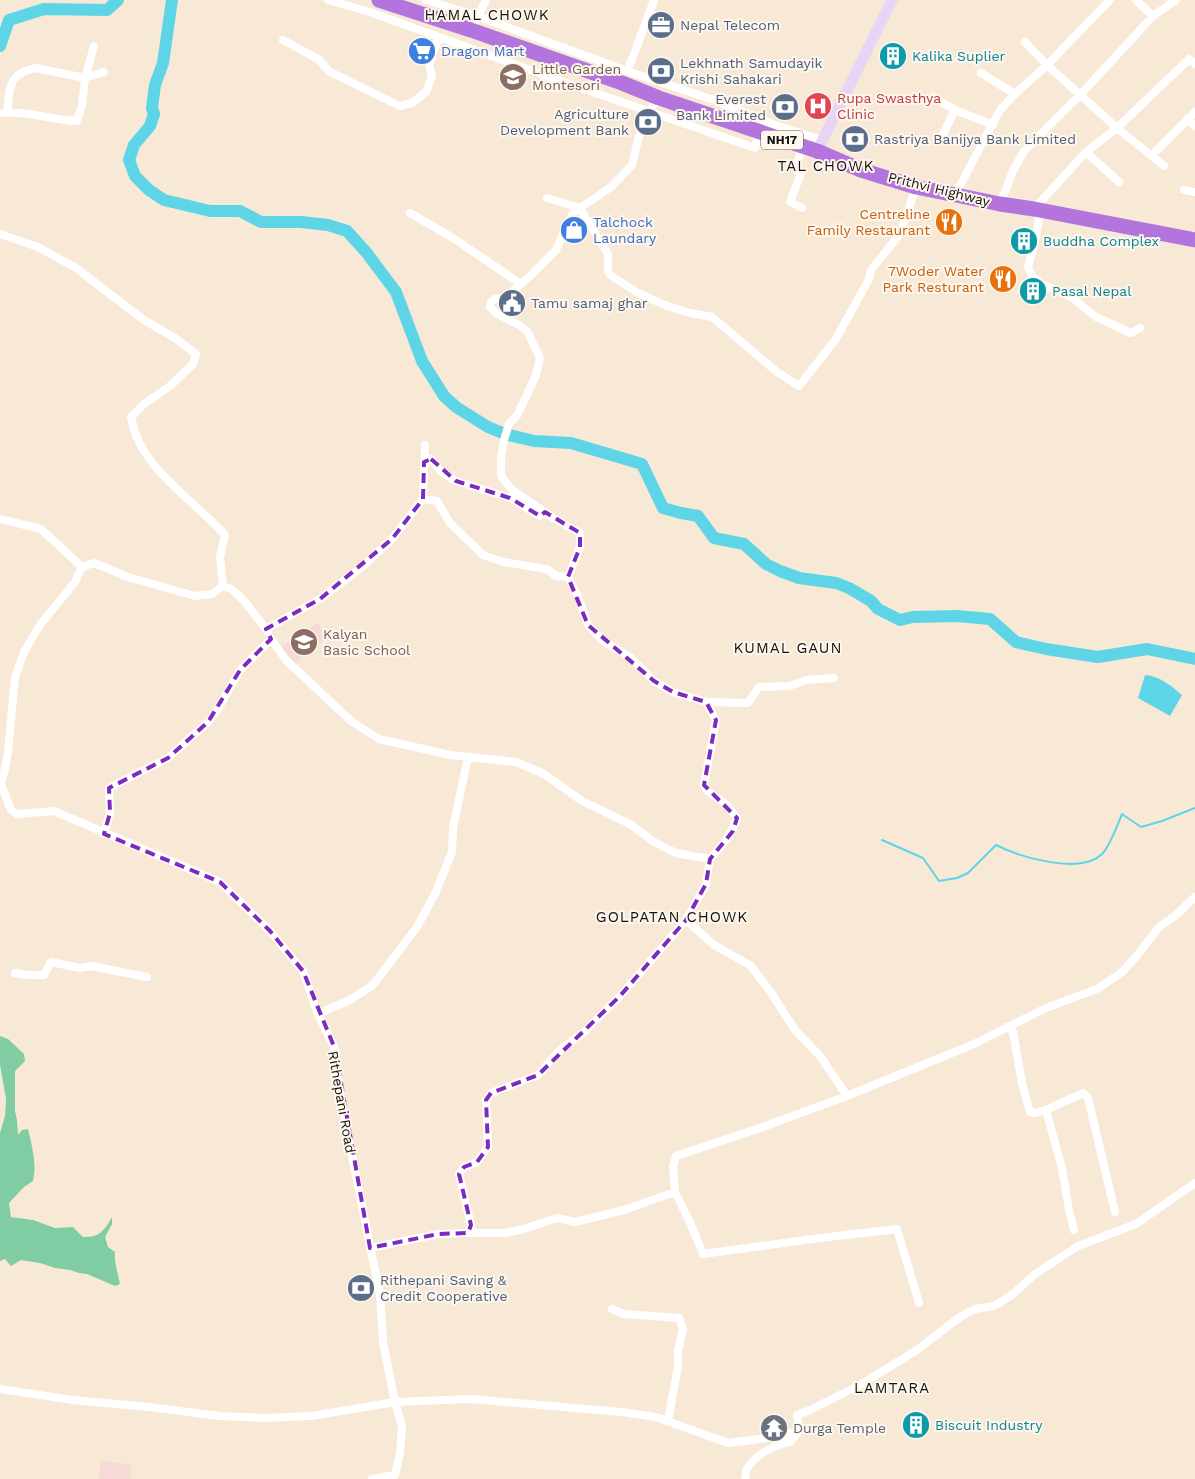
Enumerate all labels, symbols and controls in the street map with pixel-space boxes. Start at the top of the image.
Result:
district label: HAMAL CHOWK [425,6,549,24]
office icon: Nepal Telecom [646,10,676,40]
place label: Nepal Telecom [680,17,780,33]
supermarket icon: Dragon Mart [407,36,437,66]
building icon: Kalika Suplier [878,41,908,71]
place label: Dragon Mart [441,43,525,59]
place label: Kalika Suplier [912,48,1005,64]
place label: Lekhnath Samudayik Krishi Sahakari [680,55,822,87]
bank icon: Lekhnath Samudayik Krishi Sahakari [646,56,676,86]
place label: Little Garden Montesori [532,61,621,93]
school or university icon: Little Garden Montesori [498,62,528,92]
place label: Rupa Swasthya Clinic [837,90,941,122]
place label: Everest Bank Limited [676,91,766,123]
hospital icon: Rupa Swasthya Clinic [803,91,833,121]
bank icon: Everest Bank Limited [770,92,800,122]
place label: Agriculture Development Bank [500,106,629,138]
bank icon: Agriculture Development Bank [633,107,663,137]
bank icon: Rastriya Banijya Bank Limited [840,124,870,154]
road number: NH17 [761,130,803,150]
place label: Rastriya Banijya Bank Limited [874,131,1076,147]
district label: TAL CHOWK [778,157,874,175]
street label: Prithvi Highway [886,169,992,210]
place label: Centreline Family Restaurant [807,206,930,238]
restaurant icon: Centreline Family Restaurant [934,207,964,237]
place label: Talchock Laundary [593,214,657,246]
shop icon: Talchock Laundary [559,215,589,245]
building icon: Buddha Complex [1009,226,1039,256]
place label: Buddha Complex [1043,233,1159,249]
place label: 7Woder Water Park Resturant [883,263,984,295]
restaurant icon: 7Woder Water Park Resturant [988,264,1018,294]
building icon: Pasal Nepal [1018,276,1048,306]
place label: Pasal Nepal [1052,283,1132,299]
public building icon: Tamu samaj ghar [497,288,527,318]
place label: Tamu samaj ghar [531,295,648,311]
place label: Kalyan Basic School [323,626,411,658]
school or university icon: Kalyan Basic School [289,627,319,657]
district label: KUMAL GAUN [734,639,842,657]
district label: GOLPATAN CHOWK [596,908,748,926]
street label: Rithepani Road [325,1050,359,1154]
place label: Rithepani Saving & Credit Cooperative [380,1272,508,1304]
bank icon: Rithepani Saving & Credit Cooperative [346,1273,376,1303]
district label: LAMTARA [854,1379,930,1397]
building icon: Biscuit Industry [901,1410,931,1440]
temple icon: Durga Temple [759,1413,789,1443]
place label: Biscuit Industry [935,1417,1043,1433]
place label: Durga Temple [793,1420,886,1436]

